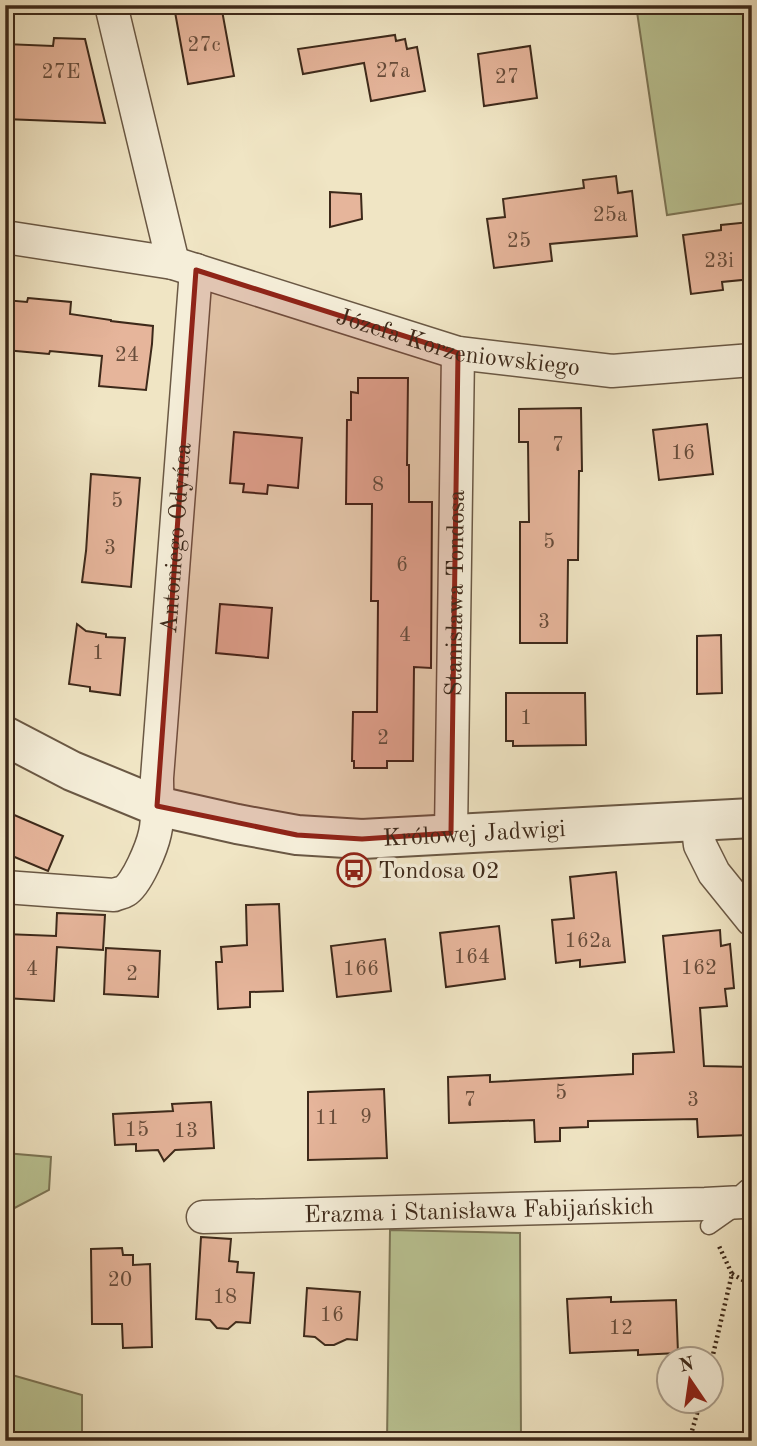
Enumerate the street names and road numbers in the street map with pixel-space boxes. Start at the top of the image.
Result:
street label: Józefa Korzeniowskiego [333,305,581,381]
street label: Antoniego Odyńca [158,442,197,634]
street label: Stanisława Tondosa [443,490,470,696]
street label: Królowej Jadwigi [382,818,566,852]
street label: Erazma i Stanisława Fabijańskich [304,1195,654,1228]

